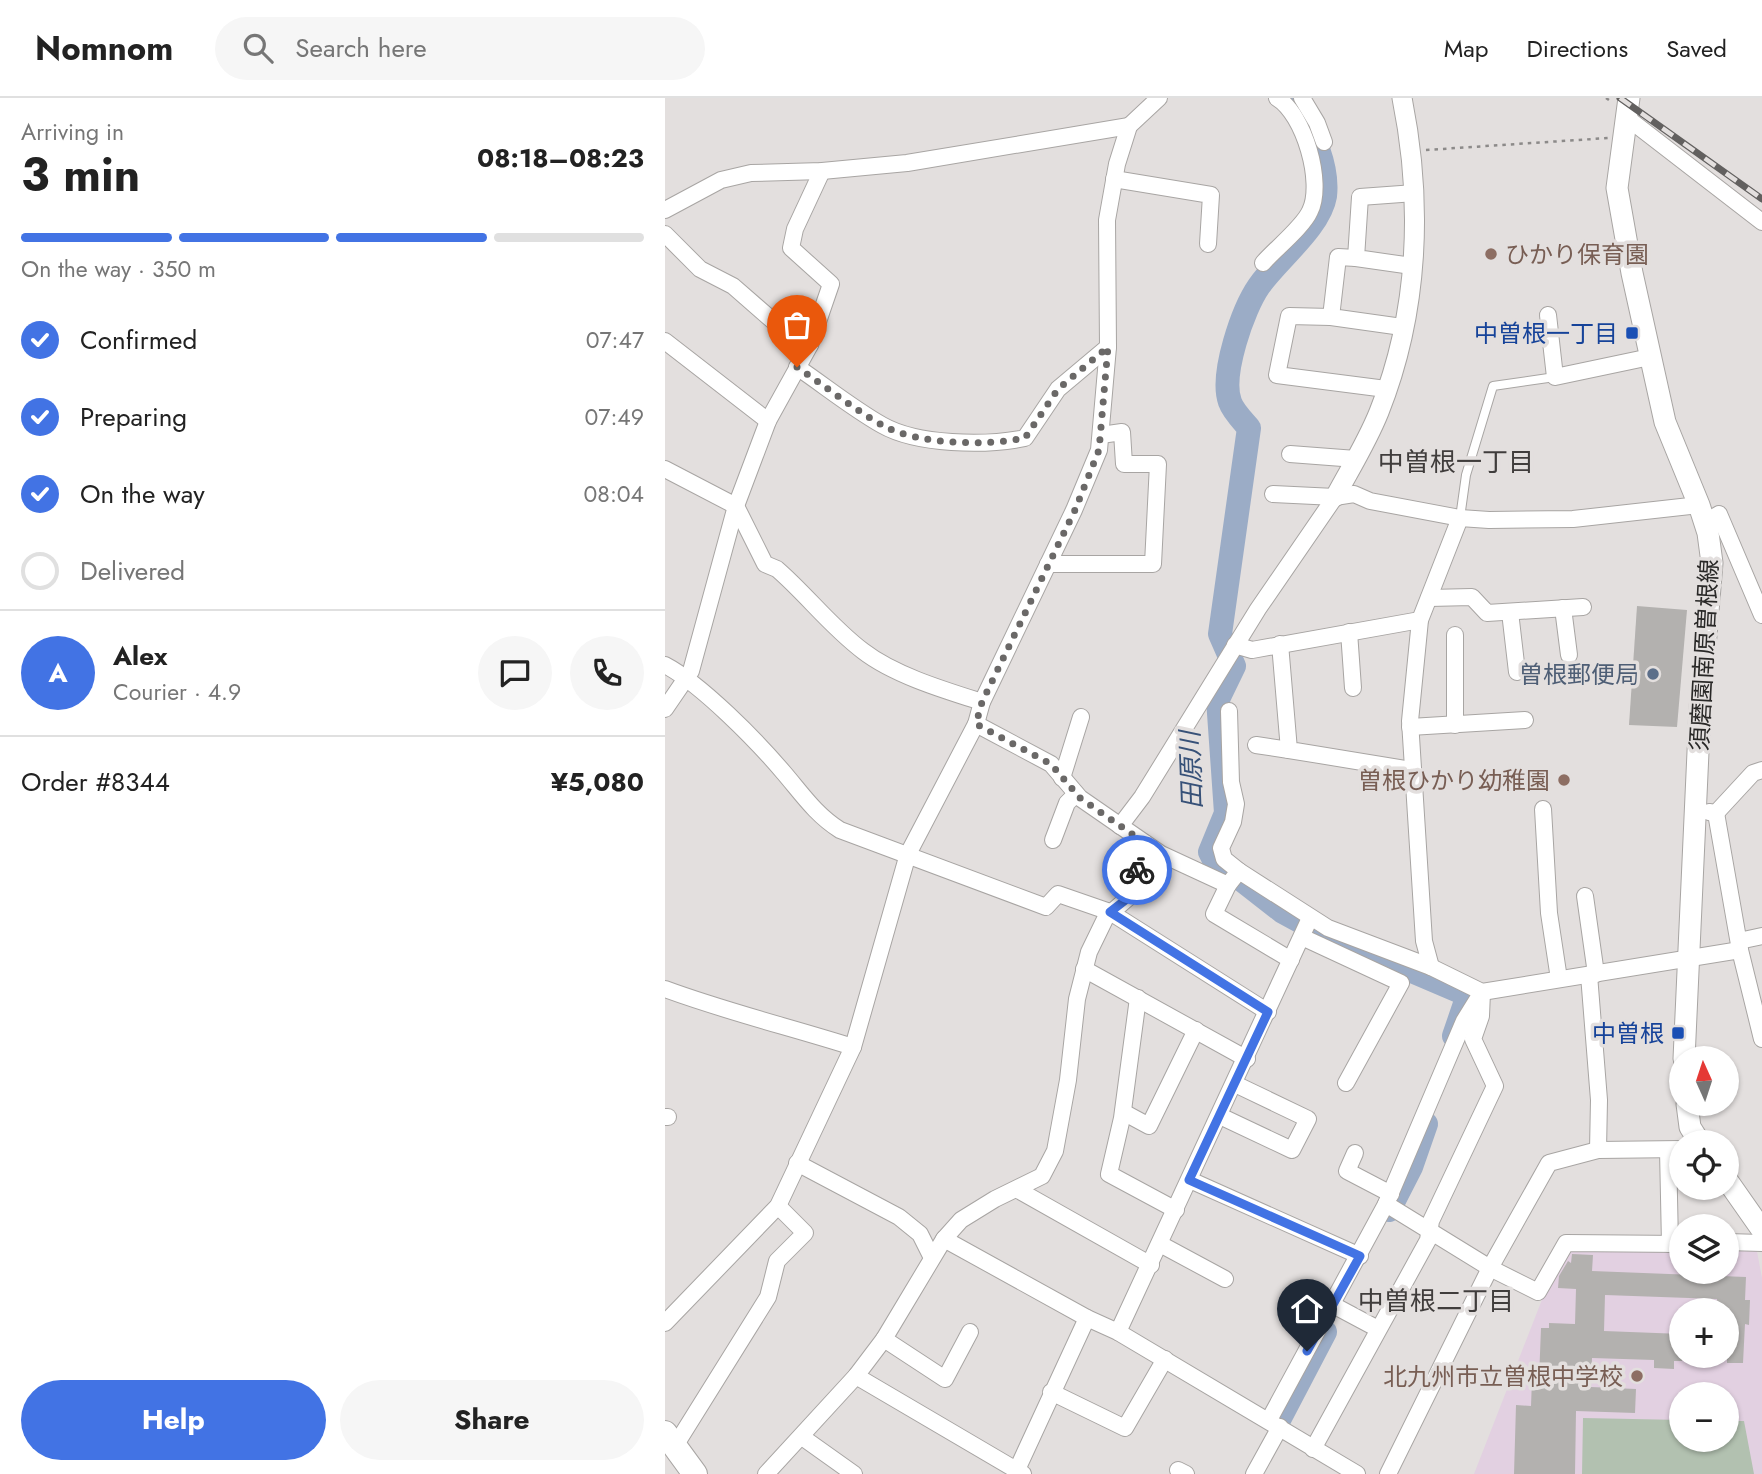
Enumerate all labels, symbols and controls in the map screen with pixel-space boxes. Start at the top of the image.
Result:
search box [215,17,705,80]
text: Nomnom [35,25,173,72]
icon: search [239,29,277,67]
text: Search here [295,29,427,67]
text: Map [1444,31,1489,66]
text: Directions [1527,31,1628,66]
text: Saved [1666,31,1727,66]
text: Arriving in [21,115,124,149]
text: 08:18–08:23 [477,139,644,177]
text: 3 min [21,142,140,208]
place label: ひかり保育園 [1505,237,1649,272]
marker: ひかり保育園 [1483,246,1499,262]
text: On the way · 350 m [21,252,216,286]
pin [767,295,827,367]
icon: bag [778,306,816,344]
place label: 中曽根一丁目 [1474,316,1618,351]
icon: check [21,321,59,359]
text: Confirmed [80,321,197,359]
text: 07:47 [586,323,644,357]
marker: 中曽根一丁目 [1624,325,1640,341]
icon: check [21,398,59,436]
text: Preparing [80,398,187,436]
text: 07:49 [585,400,644,434]
district label: 中曽根一丁目 [1378,443,1534,481]
icon: check [21,475,59,513]
text: On the way [80,475,205,513]
text: 08:04 [584,477,644,511]
text: Delivered [80,552,185,590]
street label: 須磨園南原曽根線 [1681,558,1727,752]
button: chat [478,636,552,710]
button: phone [570,636,644,710]
text: Alex [113,637,167,675]
text: A [48,654,68,692]
place label: 曽根郵便局 [1519,657,1639,692]
marker: 曽根郵便局 [1645,666,1661,682]
text: Courier · 4.9 [113,675,241,709]
water label: 田原川 [1171,727,1211,810]
text: Order #8344 [21,763,170,801]
text: ¥5,080 [551,763,644,801]
place label: 曽根ひかり幼稚園 [1358,763,1550,798]
marker: 曽根ひかり幼稚園 [1556,772,1572,788]
courier [1102,835,1172,905]
icon: bike [1118,851,1156,889]
place label: 中曽根 [1592,1016,1664,1051]
marker: 中曽根 [1670,1025,1686,1041]
north arrow [1669,1046,1739,1116]
map controls [1669,1046,1739,1452]
button: locate [1669,1130,1739,1200]
button: layers [1669,1214,1739,1284]
pin [1277,1279,1337,1351]
district label: 中曽根二丁目 [1358,1282,1514,1320]
icon: home [1288,1290,1326,1328]
button: + [1669,1298,1739,1368]
place label: 北九州市立曽根中学校 [1383,1359,1623,1394]
marker: 北九州市立曽根中学校 [1629,1368,1645,1384]
button: Help [21,1380,326,1460]
button: Share [340,1380,644,1460]
button: − [1669,1382,1739,1452]

